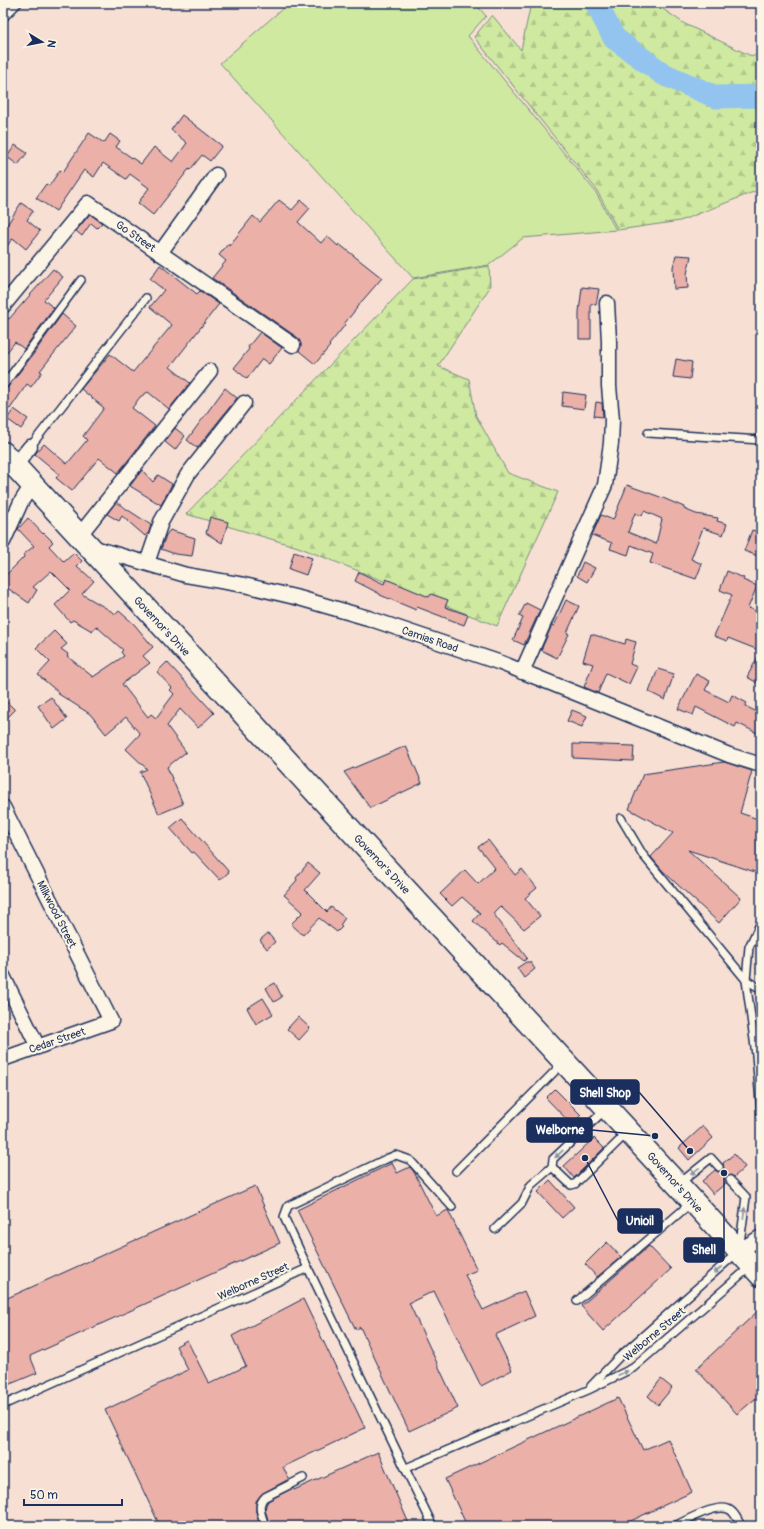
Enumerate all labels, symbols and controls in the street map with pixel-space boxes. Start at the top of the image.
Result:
north arrow [22,22,62,62]
text: N [44,39,58,49]
street label: Go Street [113,218,159,255]
street label: Governor's Drive [131,594,193,659]
street label: Camias Road [400,624,460,655]
street label: Governor's Drive [351,832,413,897]
street label: Milkwood Street [34,878,79,951]
street label: Cedar Street [27,1025,88,1056]
callout: Shell Shop [571,1080,639,1104]
text: Shell Shop [579,1086,631,1101]
callout: Welborne [527,1118,592,1142]
text: Welborne [536,1123,585,1138]
one-way arrow [554,1149,564,1159]
street label: Governor's Drive [644,1149,706,1216]
one-way arrow [689,1167,700,1176]
one-way arrow [741,1207,747,1219]
callout: Unioil [618,1209,662,1233]
text: Unioil [626,1214,654,1229]
callout: Shell [684,1238,724,1262]
text: Shell [692,1243,716,1258]
street label: Welborne Street [216,1260,291,1303]
one-way arrow [713,1265,722,1274]
street label: Welborne Street [621,1304,688,1364]
one-way arrow [617,1370,629,1376]
scale bar [24,1481,122,1507]
text: 50 m [30,1488,58,1503]

